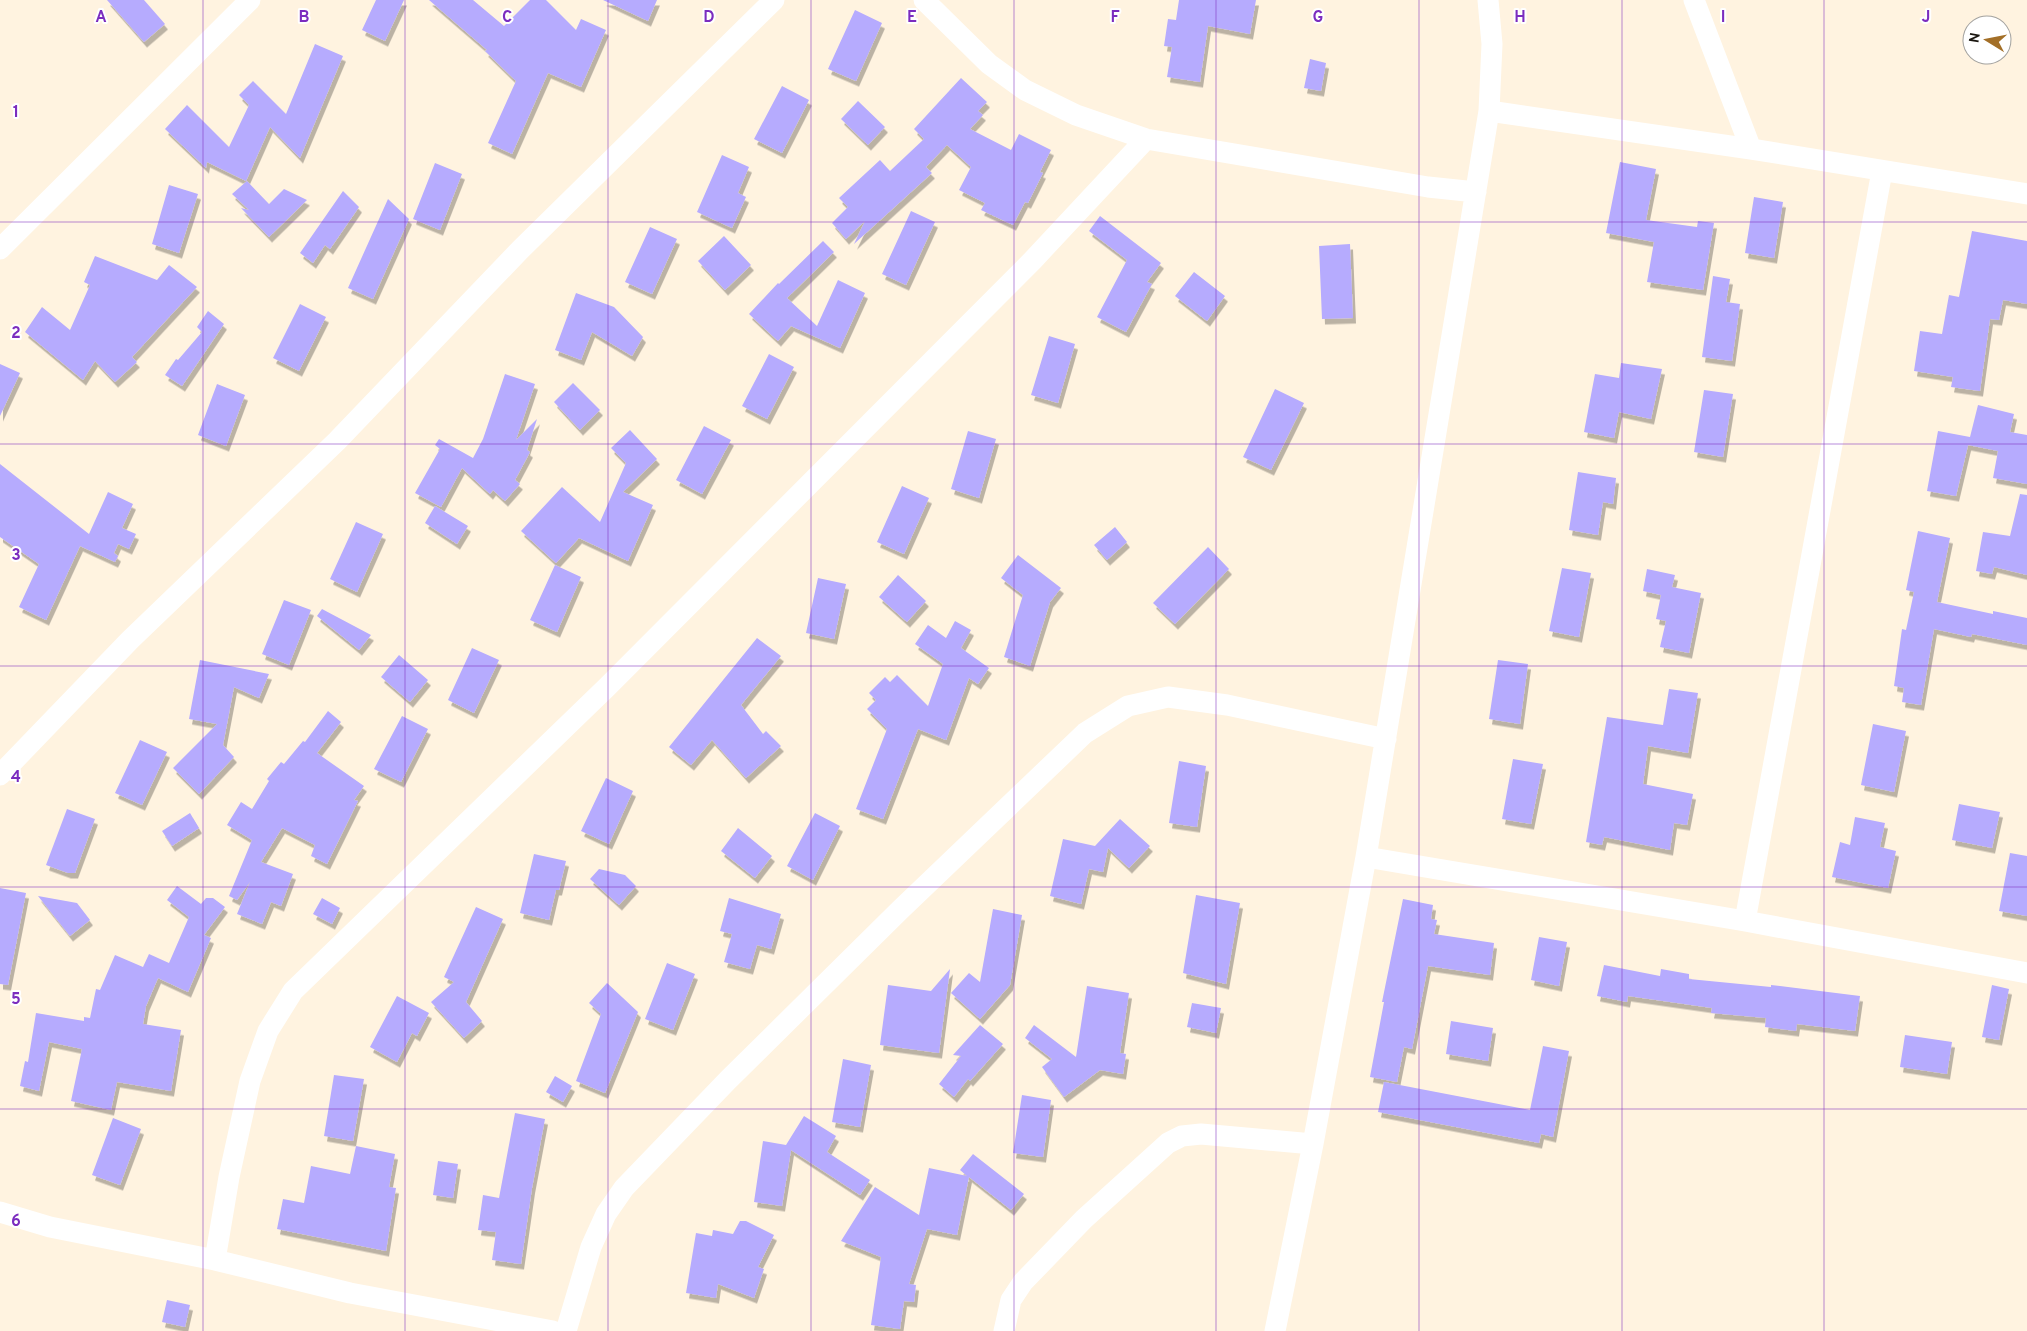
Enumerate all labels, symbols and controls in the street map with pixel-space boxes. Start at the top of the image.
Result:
text: A [95,8,107,28]
text: B [298,8,310,28]
text: C [502,8,512,28]
text: D [703,8,715,28]
text: E [907,8,917,28]
text: F [1110,8,1120,28]
text: G [1313,8,1323,28]
text: H [1514,8,1526,28]
text: I [1721,8,1725,28]
text: J [1922,8,1930,28]
north arrow [1962,15,2012,65]
text: N [1966,32,1985,44]
text: 1 [13,103,19,123]
text: 2 [11,324,21,344]
text: 3 [11,546,21,566]
text: 4 [11,768,21,788]
text: 5 [11,990,21,1010]
text: 6 [11,1212,21,1232]

